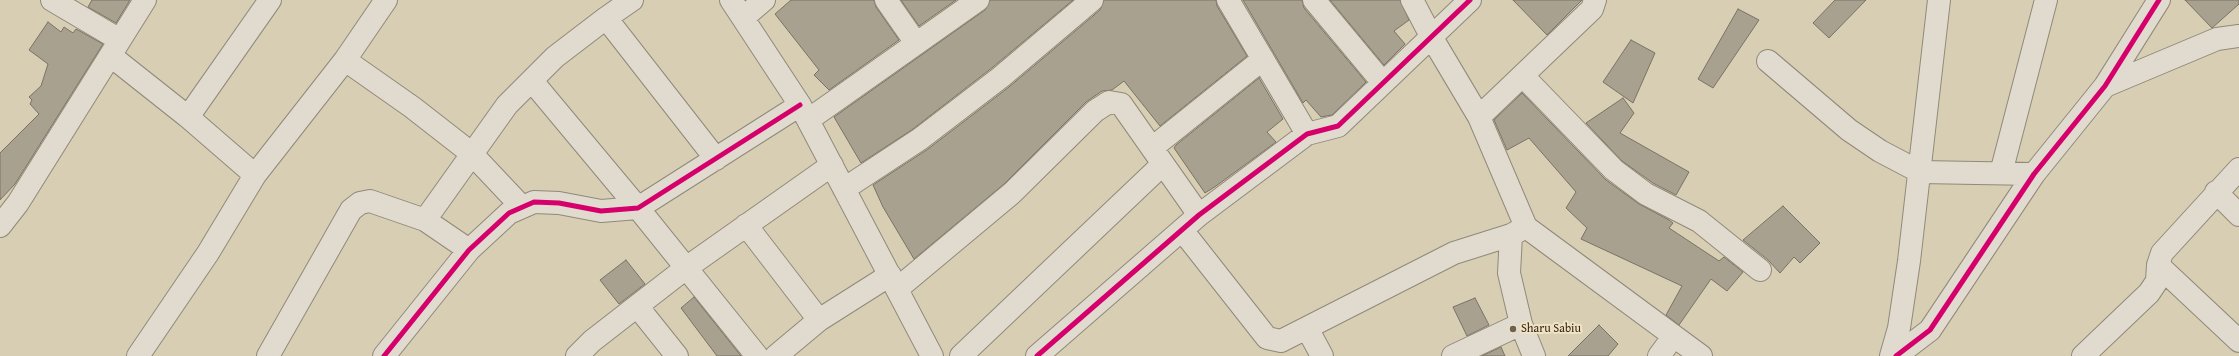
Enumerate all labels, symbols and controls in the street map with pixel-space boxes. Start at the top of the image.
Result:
place label: Sharu Sabiu [1521,322,1581,336]
marker: Sharu Sabiu [1508,324,1518,334]

